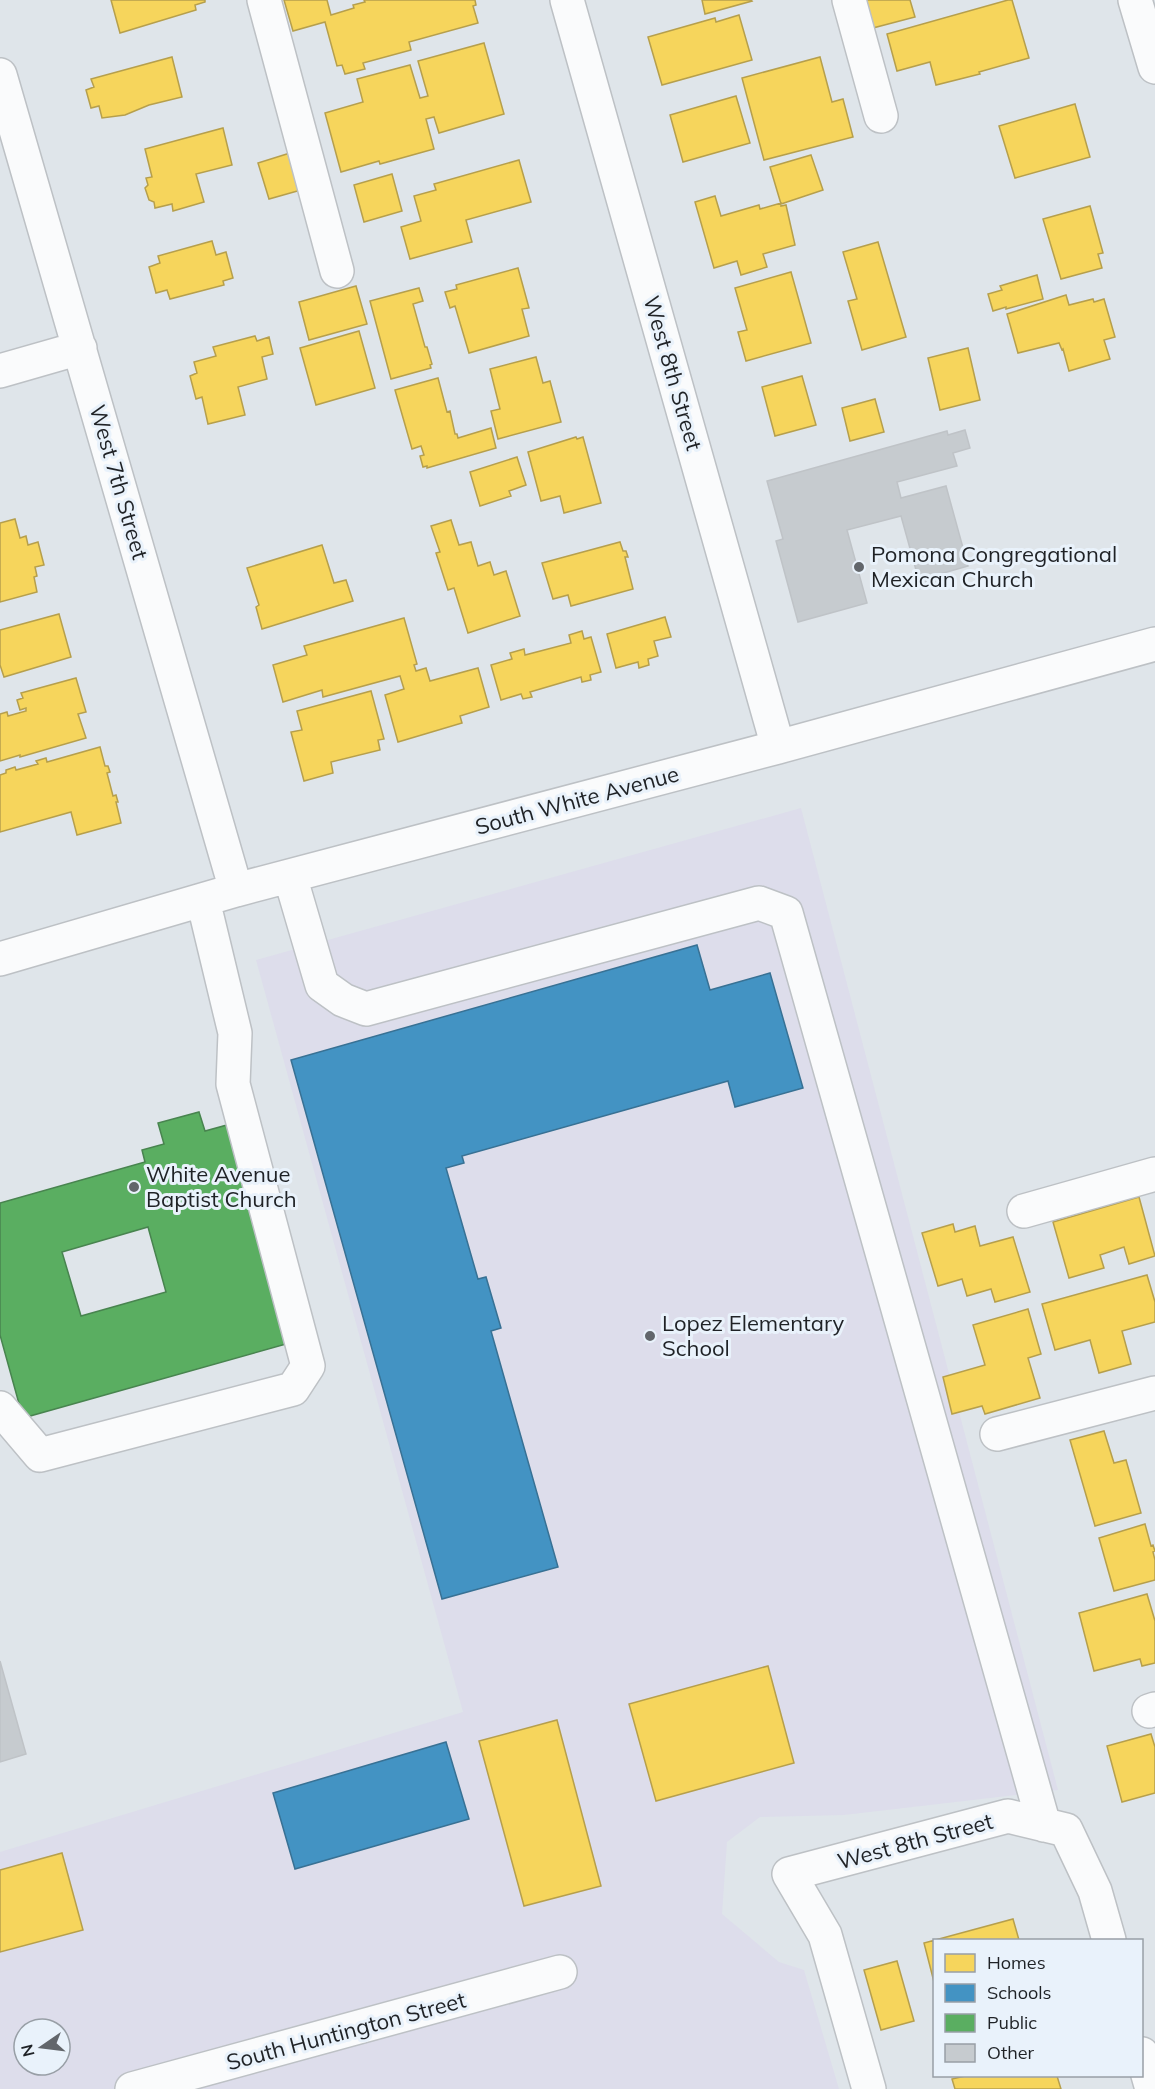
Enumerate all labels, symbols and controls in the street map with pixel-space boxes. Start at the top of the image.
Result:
street label: West 8th Street [638,292,709,454]
street label: West 7th Street [84,401,155,563]
place label: Pomona Congregational Mexican Church [871,540,1117,593]
marker: Pomona Congregational Mexican Church [852,560,866,574]
street label: South White Avenue [472,759,682,841]
place label: White Avenue Baptist Church [146,1160,297,1213]
marker: White Avenue Baptist Church [127,1180,141,1194]
place label: Lopez Elementary School [662,1309,845,1362]
marker: Lopez Elementary School [643,1329,657,1343]
street label: West 8th Street [834,1807,996,1875]
legend [933,1939,1143,2077]
text: Homes [987,1951,1046,1974]
text: Schools [987,1981,1052,2004]
street label: South Huntington Street [223,1986,469,2076]
text: Public [987,2011,1037,2034]
north arrow [12,2017,72,2077]
text: Other [987,2041,1035,2064]
text: N [16,2042,39,2059]

